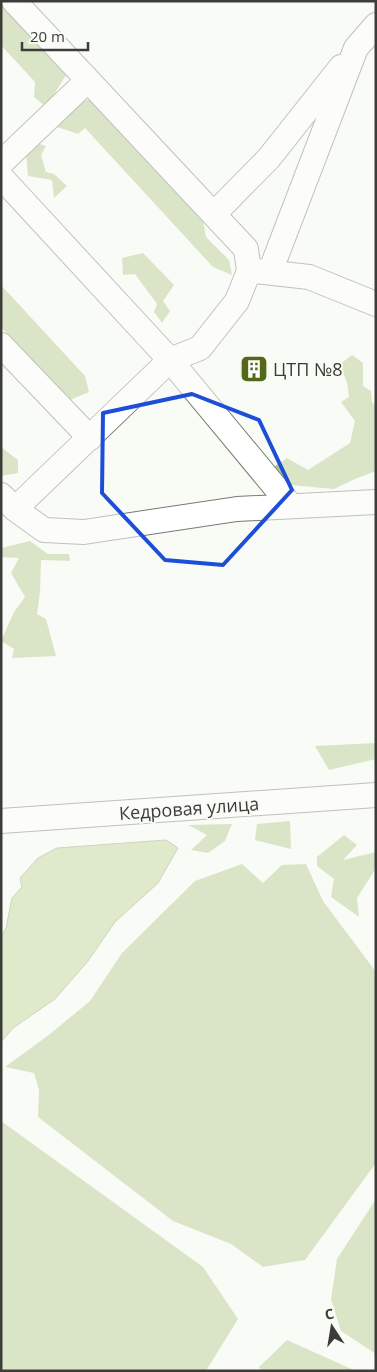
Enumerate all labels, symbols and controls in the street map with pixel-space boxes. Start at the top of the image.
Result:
scale bar [22,20,89,52]
text: 20 m [30,26,65,46]
building icon: ЦТП №8 [239,354,269,384]
place label: ЦТП №8 [273,357,343,381]
street label: Кедровая улица [118,791,260,825]
north arrow [307,1302,357,1352]
text: С [323,1304,336,1324]

